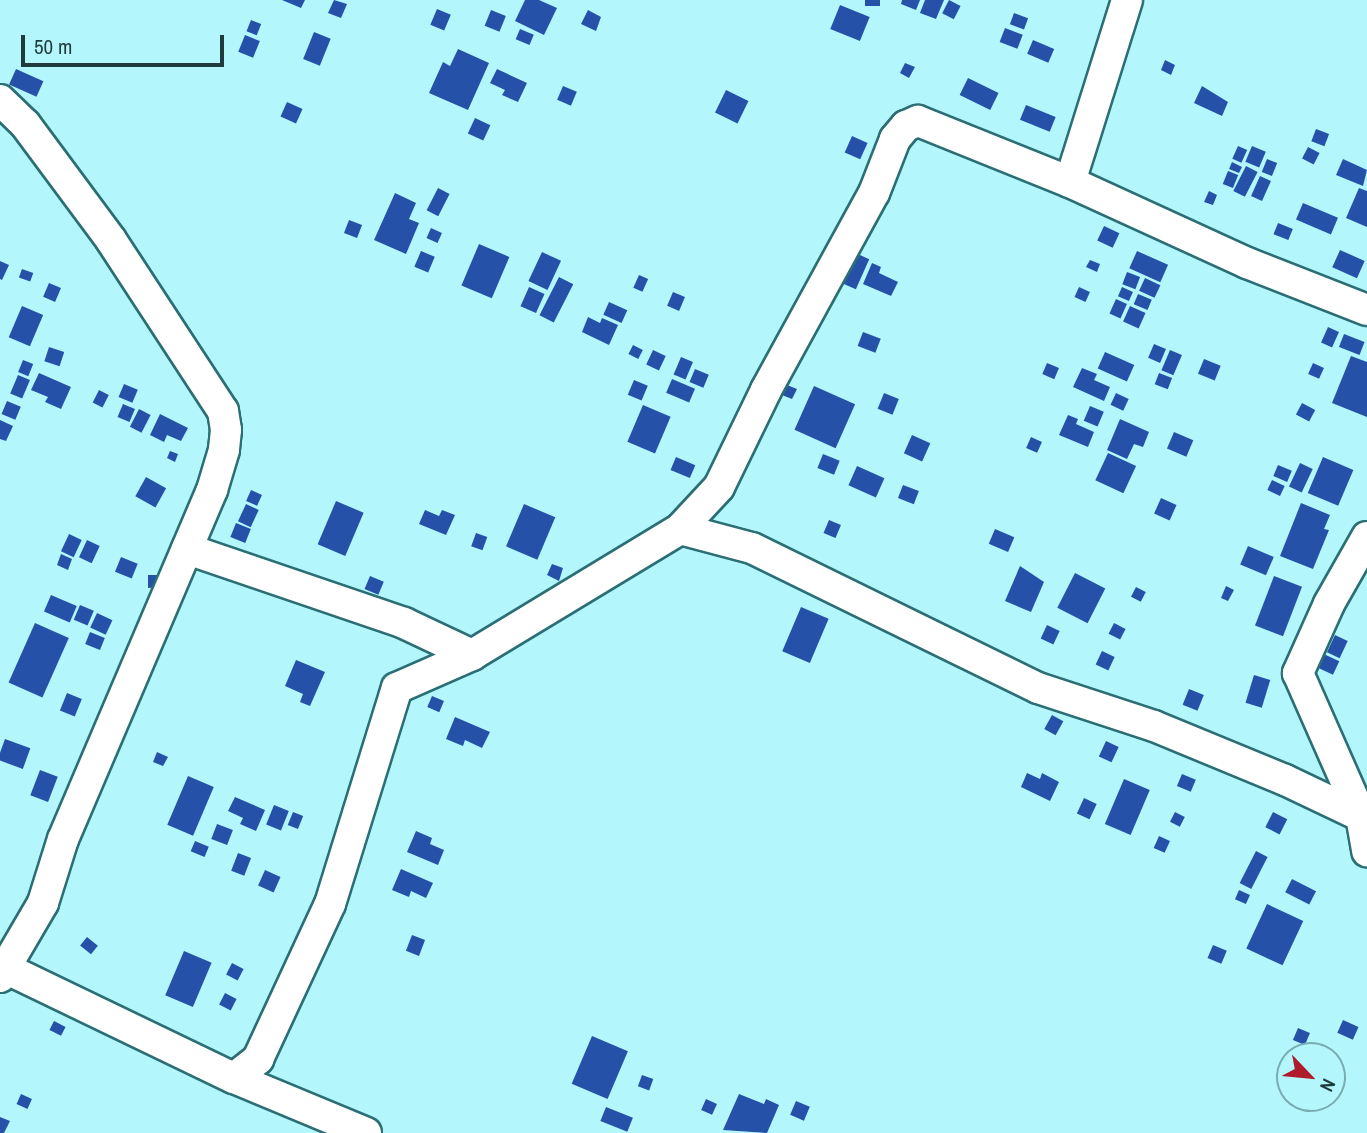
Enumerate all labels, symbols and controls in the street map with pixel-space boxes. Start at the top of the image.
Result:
scale bar [24,21,228,65]
text: 50 m [34,32,72,61]
north arrow [1276,1042,1346,1112]
text: N [1314,1075,1342,1096]

